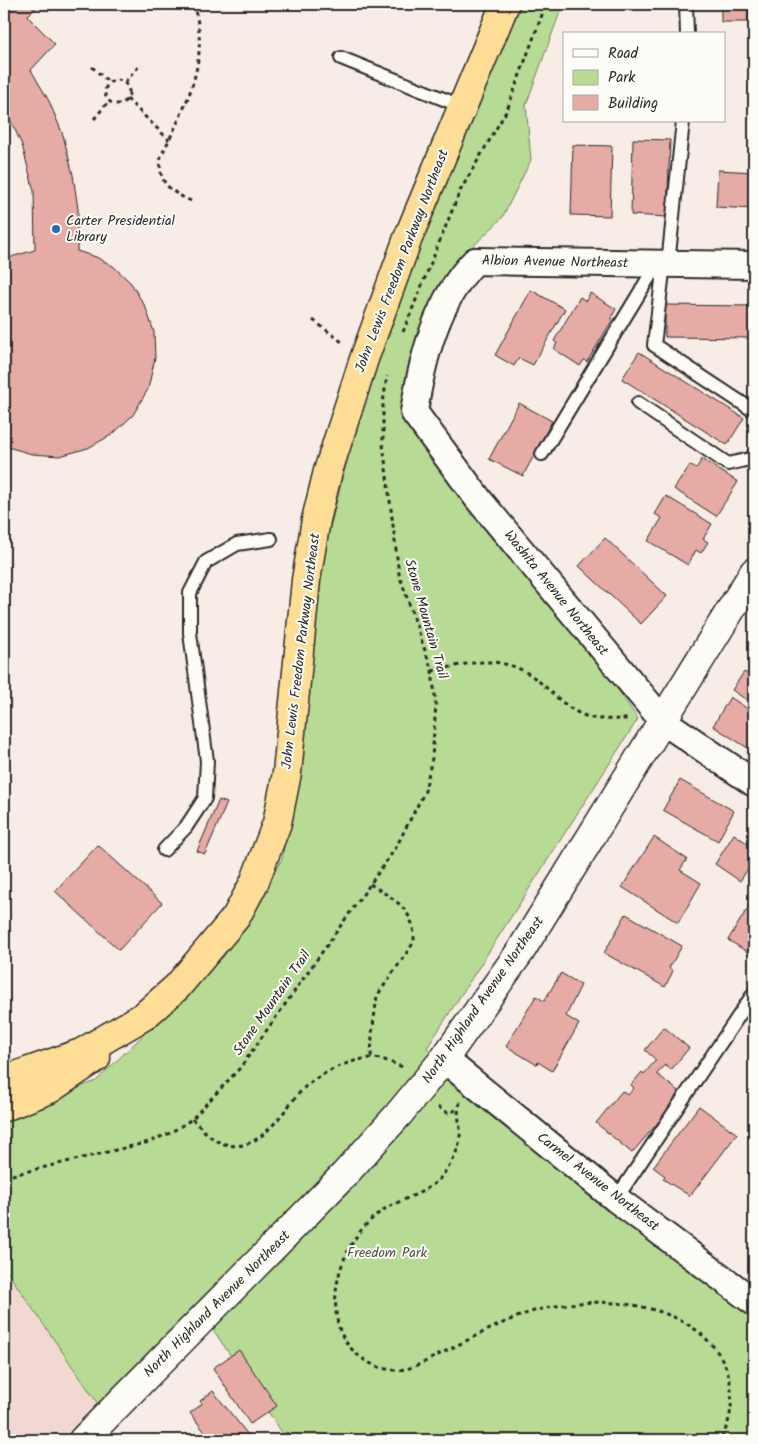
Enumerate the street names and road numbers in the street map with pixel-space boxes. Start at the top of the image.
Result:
street label: John Lewis Freedom Parkway Northeast [349,146,455,376]
street label: Albion Avenue Northeast [482,250,629,274]
street label: Washita Avenue Northeast [498,525,614,661]
street label: John Lewis Freedom Parkway Northeast [276,531,326,770]
street label: Stone Mountain Trail [398,556,454,682]
street label: North Highland Avenue Northeast [417,911,550,1088]
street label: Stone Mountain Trail [227,945,317,1060]
street label: Carmel Avenue Northeast [532,1127,665,1237]
street label: North Highland Avenue Northeast [138,1225,296,1383]

